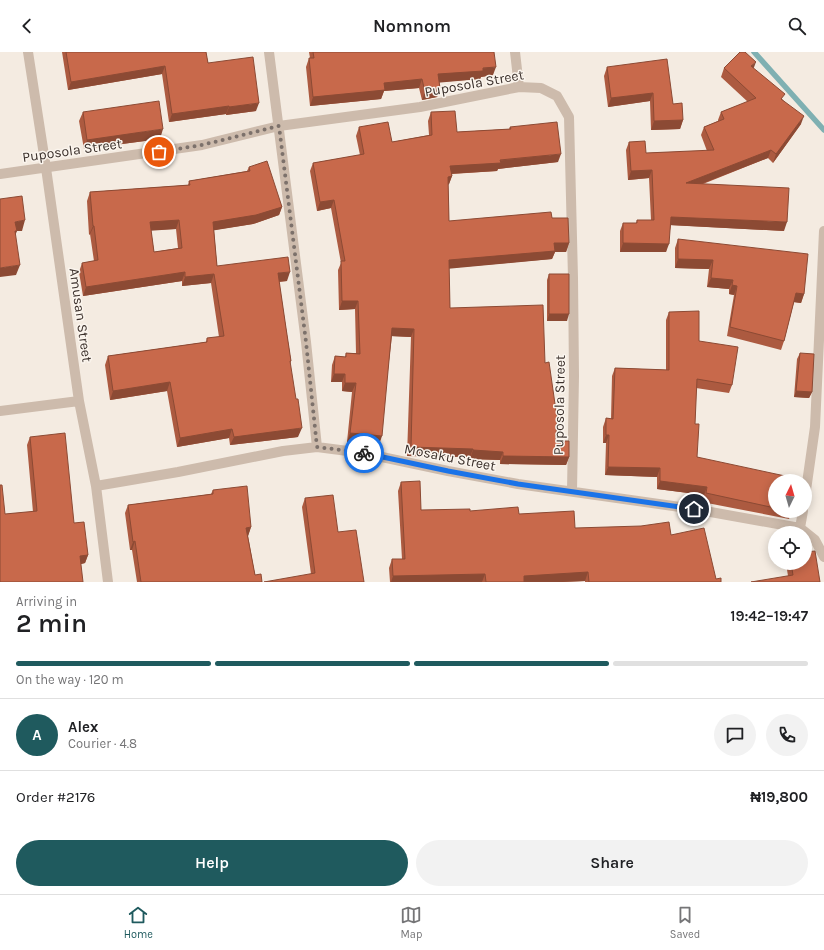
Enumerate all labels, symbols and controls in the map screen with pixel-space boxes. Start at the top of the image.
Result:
icon: back [16,15,38,37]
text: Nomnom [373,15,451,37]
icon: search [786,15,808,37]
street label: Puposola Street [423,66,525,101]
street label: Puposola Street [21,135,123,166]
pin [142,135,176,169]
icon: bag [148,141,170,163]
street label: Amusan Street [65,267,96,363]
street label: Puposola Street [550,355,569,455]
courier [344,433,384,473]
street label: Mosaku Street [403,440,497,475]
icon: bike [353,442,375,464]
north arrow [768,474,812,518]
map controls [768,474,812,570]
pin [677,492,711,526]
icon: home [683,498,705,520]
button: locate [768,526,812,570]
text: Arriving in [16,594,77,609]
text: 19:42–19:47 [730,607,808,625]
text: 2 min [16,608,87,639]
text: On the way · 120 m [16,672,124,687]
button: chat [714,714,756,756]
button: phone [766,714,808,756]
text: Alex [68,718,98,736]
text: A [32,726,42,744]
text: Courier · 4.8 [68,736,137,751]
text: Order #2176 [16,788,95,806]
text: ₦19,800 [750,788,808,806]
button: Help [16,840,408,886]
button: Share [416,840,808,886]
tab: Home [124,904,153,941]
tab: Map [400,904,422,941]
tab: Saved [670,904,700,941]

